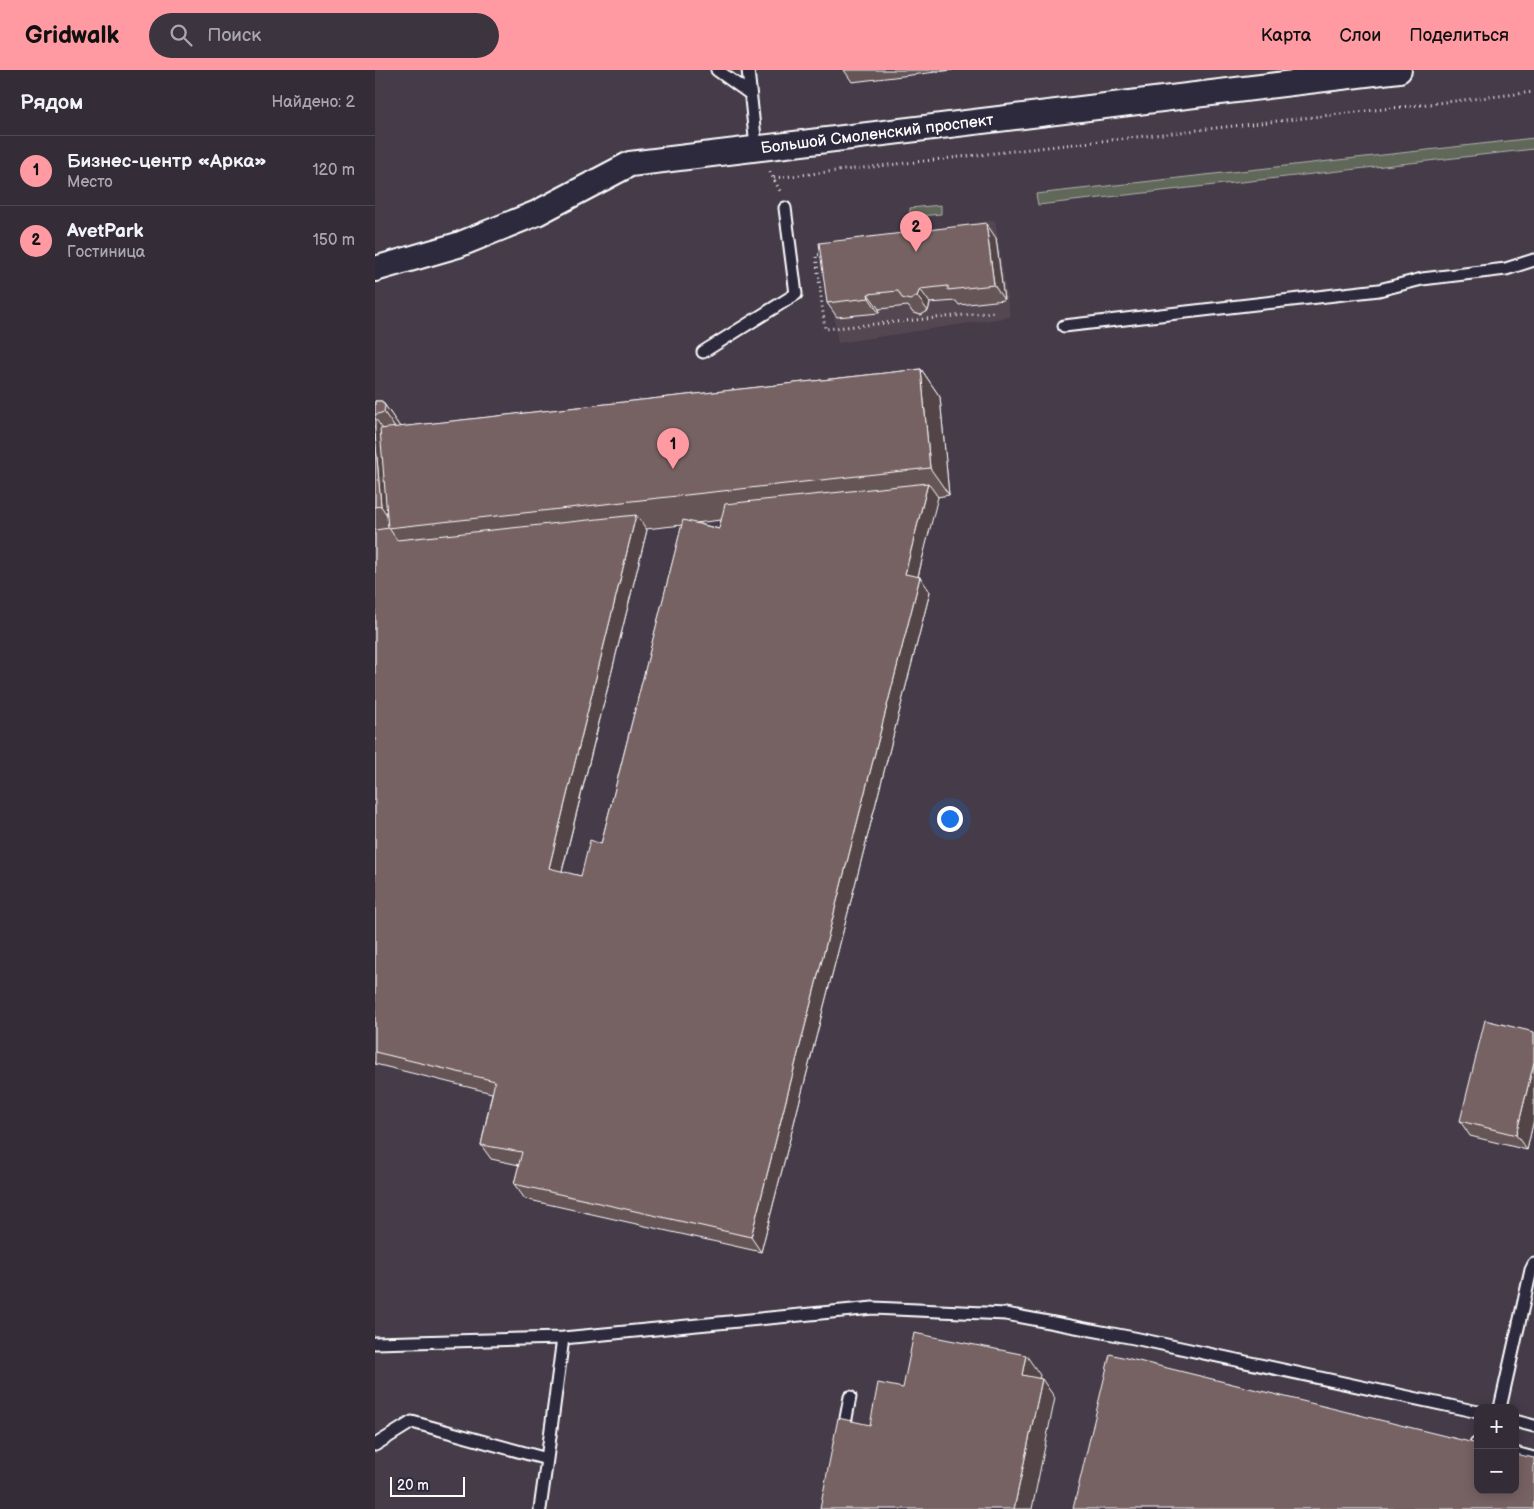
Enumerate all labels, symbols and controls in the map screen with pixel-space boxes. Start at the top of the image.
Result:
search box [149,13,499,58]
text: Gridwalk [25,21,119,50]
icon: search [167,21,195,49]
text: Поиск [207,24,261,47]
text: Карта [1261,25,1311,46]
text: Слои [1339,25,1381,46]
text: Поделиться [1409,25,1509,46]
text: Рядом [20,90,83,115]
text: Найдено: 2 [271,93,355,112]
street label: Большой Смоленский проспект [760,111,995,158]
text: Бизнес-центр «Арка» [67,150,267,173]
text: 1 [33,161,39,180]
text: 120 m [312,161,355,180]
text: Место [67,173,113,192]
pin: 2 [900,211,932,252]
text: AvetPark [67,220,143,243]
text: 2 [31,231,41,250]
text: 150 m [313,231,355,250]
text: Гостиница [67,243,145,262]
pin: 1 [657,428,689,469]
your location [937,806,963,832]
map controls [1474,1404,1519,1494]
button: + [1474,1404,1519,1449]
button: − [1474,1449,1519,1494]
scale bar [390,1474,465,1497]
text: 20 m [397,1477,429,1494]

